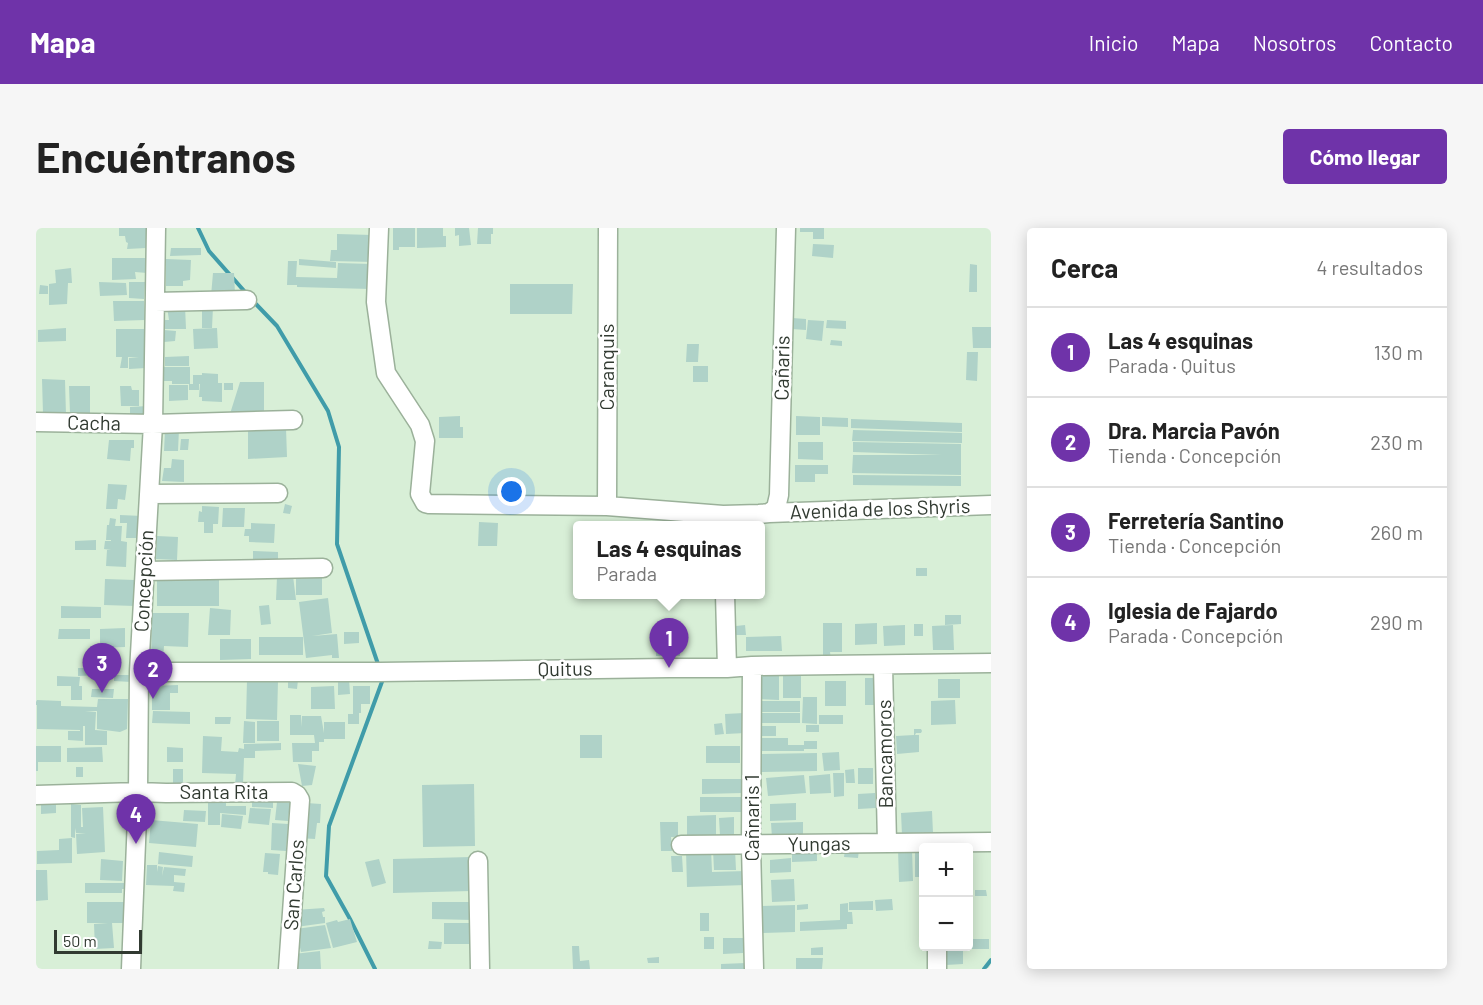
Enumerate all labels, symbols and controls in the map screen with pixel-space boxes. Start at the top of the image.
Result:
text: Mapa [30,25,96,59]
text: Inicio [1089,30,1139,55]
text: Mapa [1172,30,1220,55]
text: Nosotros [1253,30,1336,55]
text: Contacto [1369,30,1453,55]
button: Cómo llegar [1283,129,1447,184]
text: Encuéntranos [36,131,296,181]
text: Cerca [1051,252,1118,283]
text: 4 resultados [1316,255,1423,279]
street label: Caranquis [594,324,618,410]
text: Las 4 esquinas [1108,327,1253,353]
street label: Cañaris [768,335,794,401]
text: 1 [1067,340,1074,364]
text: 130 m [1374,340,1423,364]
text: Parada · Quitus [1108,353,1236,377]
street label: Cacha [67,410,121,434]
text: Dra. Marcia Pavón [1108,417,1280,443]
text: 2 [1065,430,1076,454]
text: 230 m [1370,430,1423,454]
text: Tienda · Concepción [1108,443,1281,467]
your location [497,477,526,506]
street label: Avenida de los Shyris [789,493,971,523]
text: Ferretería Santino [1108,507,1284,533]
text: 3 [1065,520,1076,544]
text: 260 m [1370,520,1423,544]
popup [573,521,765,599]
street label: Concepción [128,529,158,633]
text: Tienda · Concepción [1108,533,1281,557]
text: Las 4 esquinas [596,535,742,561]
text: Parada [596,561,657,585]
text: Iglesia de Fajardo [1108,597,1278,623]
text: 4 [1064,610,1077,634]
text: 290 m [1370,610,1423,634]
pin: 1 [650,618,688,668]
text: Parada · Concepción [1108,623,1283,647]
pin: 3 [82,644,122,693]
pin: 2 [134,650,172,699]
street label: Quitus [537,656,593,680]
street label: Bancamoros [871,699,897,809]
street label: Cañnaris 1 [739,775,763,862]
street label: Santa Rita [180,779,268,803]
pin: 4 [116,794,156,844]
street label: Yungas [787,830,851,856]
street label: San Carlos [278,839,308,931]
map controls [919,843,973,951]
button: + [919,843,973,897]
button: − [919,897,973,951]
scale bar [54,927,142,954]
text: 50 m [63,931,97,950]

